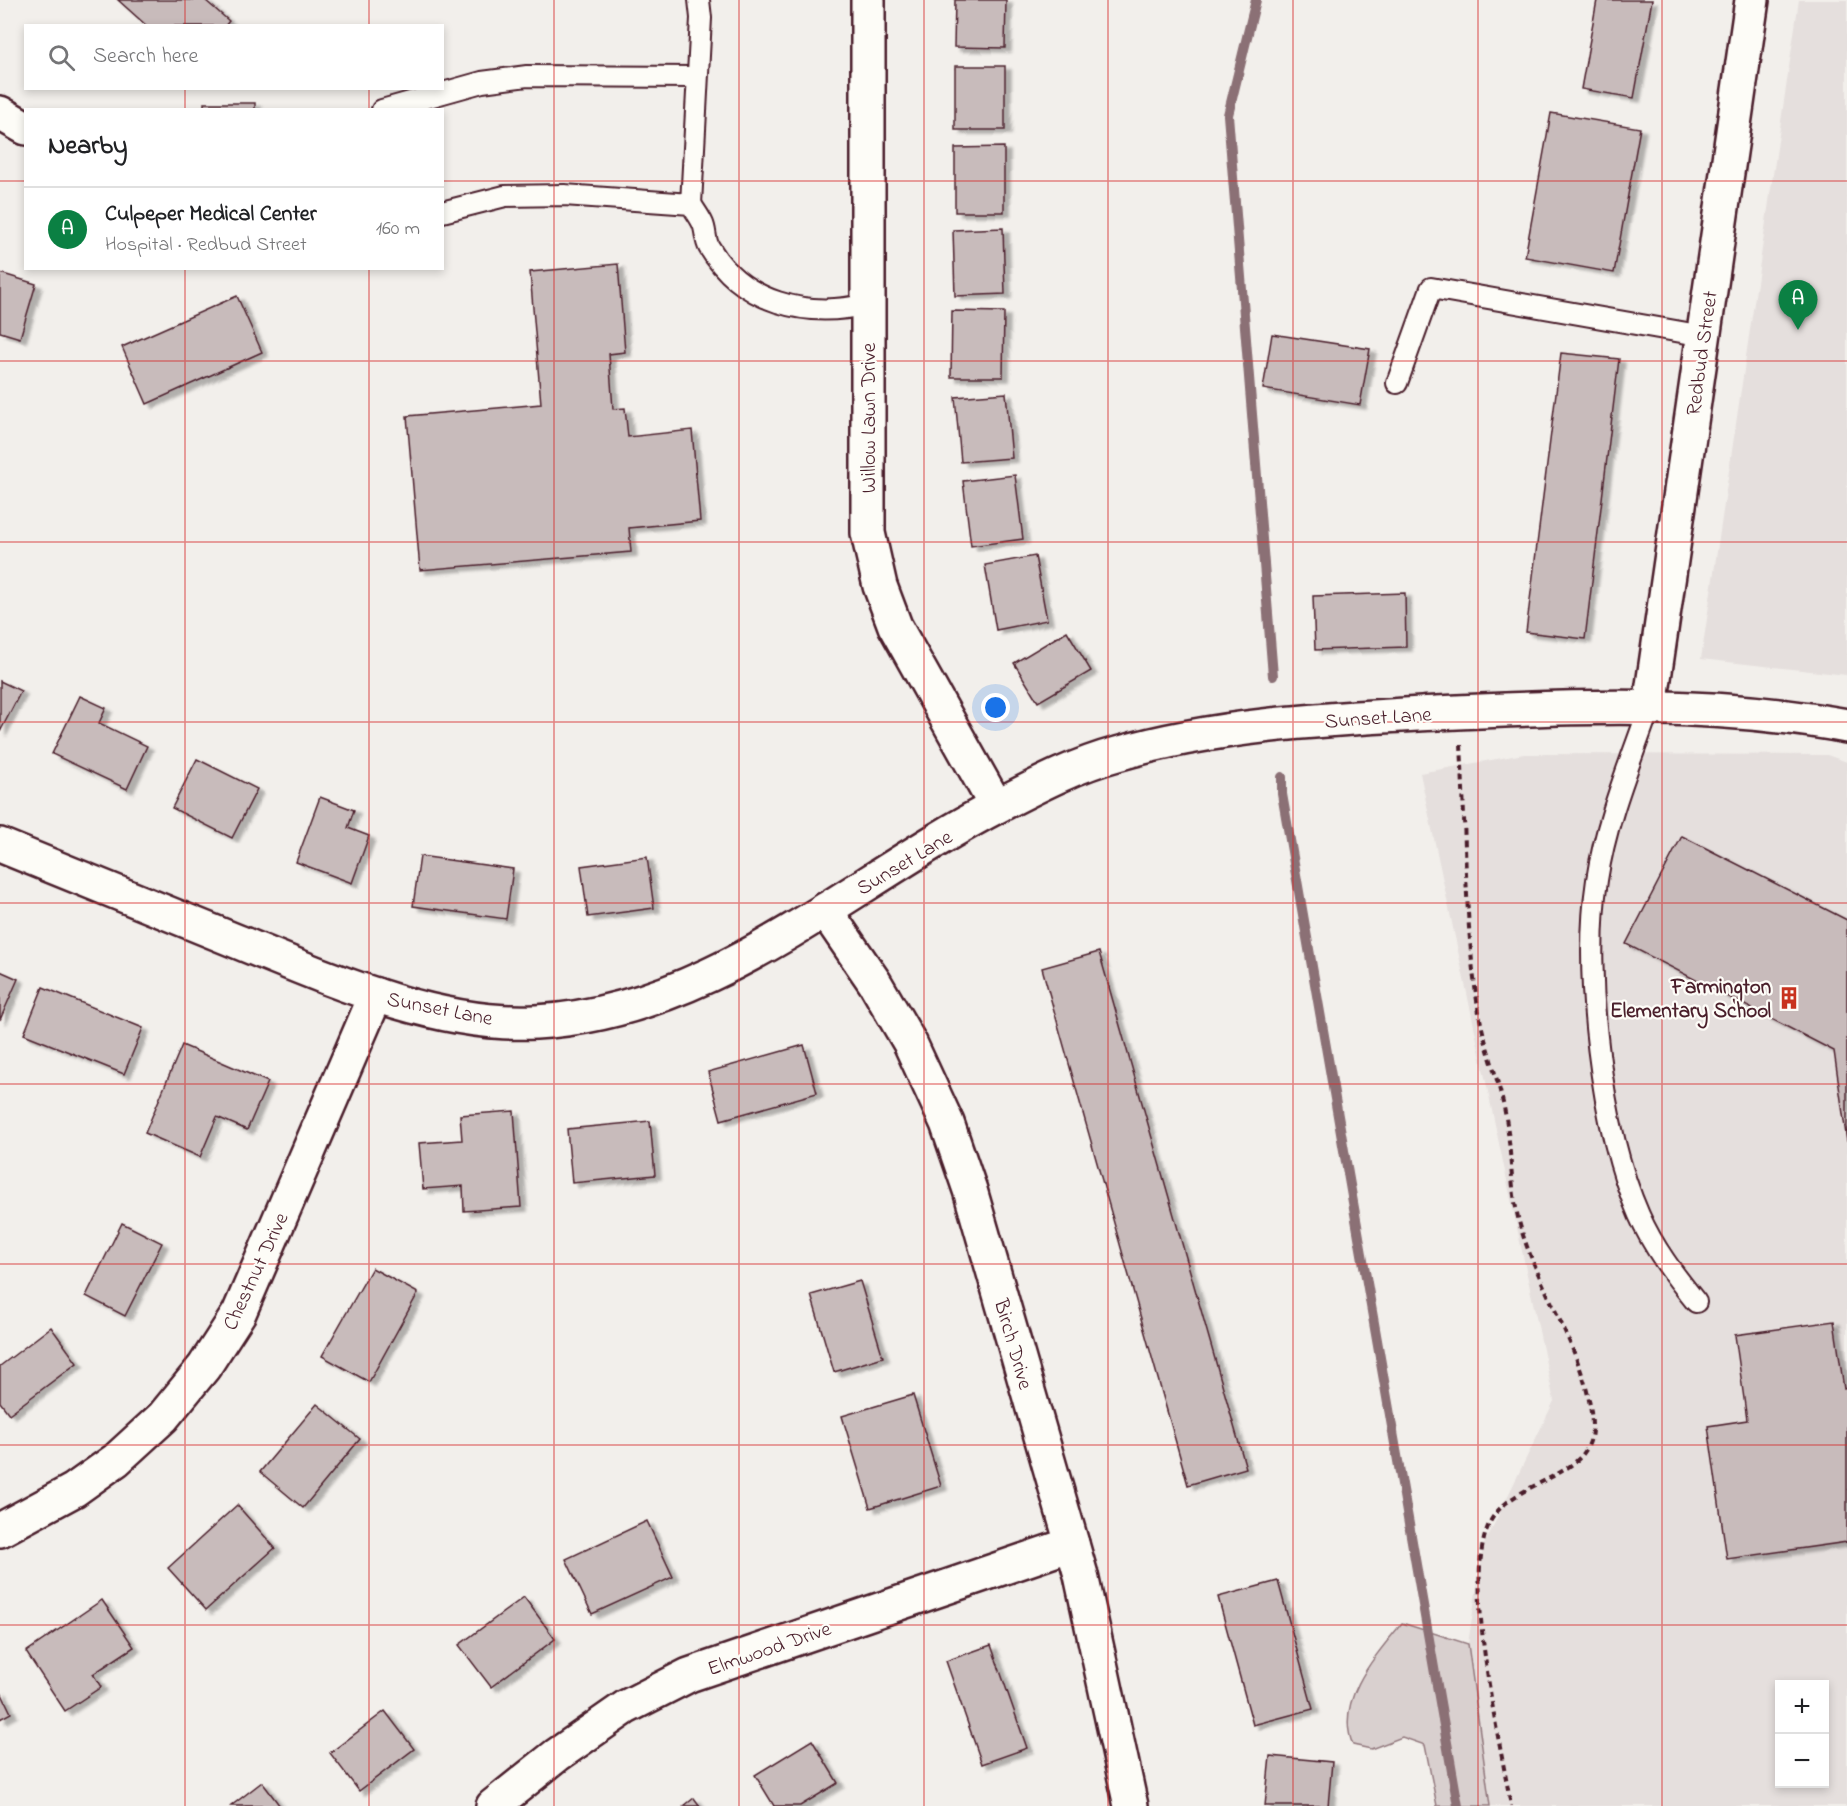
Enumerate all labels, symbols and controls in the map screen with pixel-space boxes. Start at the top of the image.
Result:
search box [24,24,444,90]
icon: search [45,41,78,74]
text: Search here [93,41,198,73]
text: Nearby [48,128,127,166]
text: Culpeper Medical Center [105,199,317,231]
text: A [61,215,74,244]
text: 160 m [376,215,420,244]
text: Hospital · Redbud Street [105,231,307,260]
pin: A [1778,280,1818,330]
street label: Redbud Street [1679,289,1727,418]
street label: Willow Lawn Drive [855,342,885,493]
your location [981,693,1010,722]
street label: Sunset Lane [1324,700,1433,738]
street label: Sunset Lane [851,823,959,904]
place label: Farmington Elementary School [1610,973,1771,1029]
street label: Sunset Lane [384,985,496,1035]
building icon: Farmington Elementary School [1776,985,1802,1011]
street label: Chestnut Drive [216,1207,298,1336]
street label: Birch Drive [985,1295,1039,1394]
street label: Elmwood Drive [704,1615,836,1685]
map controls [1775,1680,1829,1788]
button: + [1775,1680,1829,1734]
button: − [1775,1734,1829,1788]

